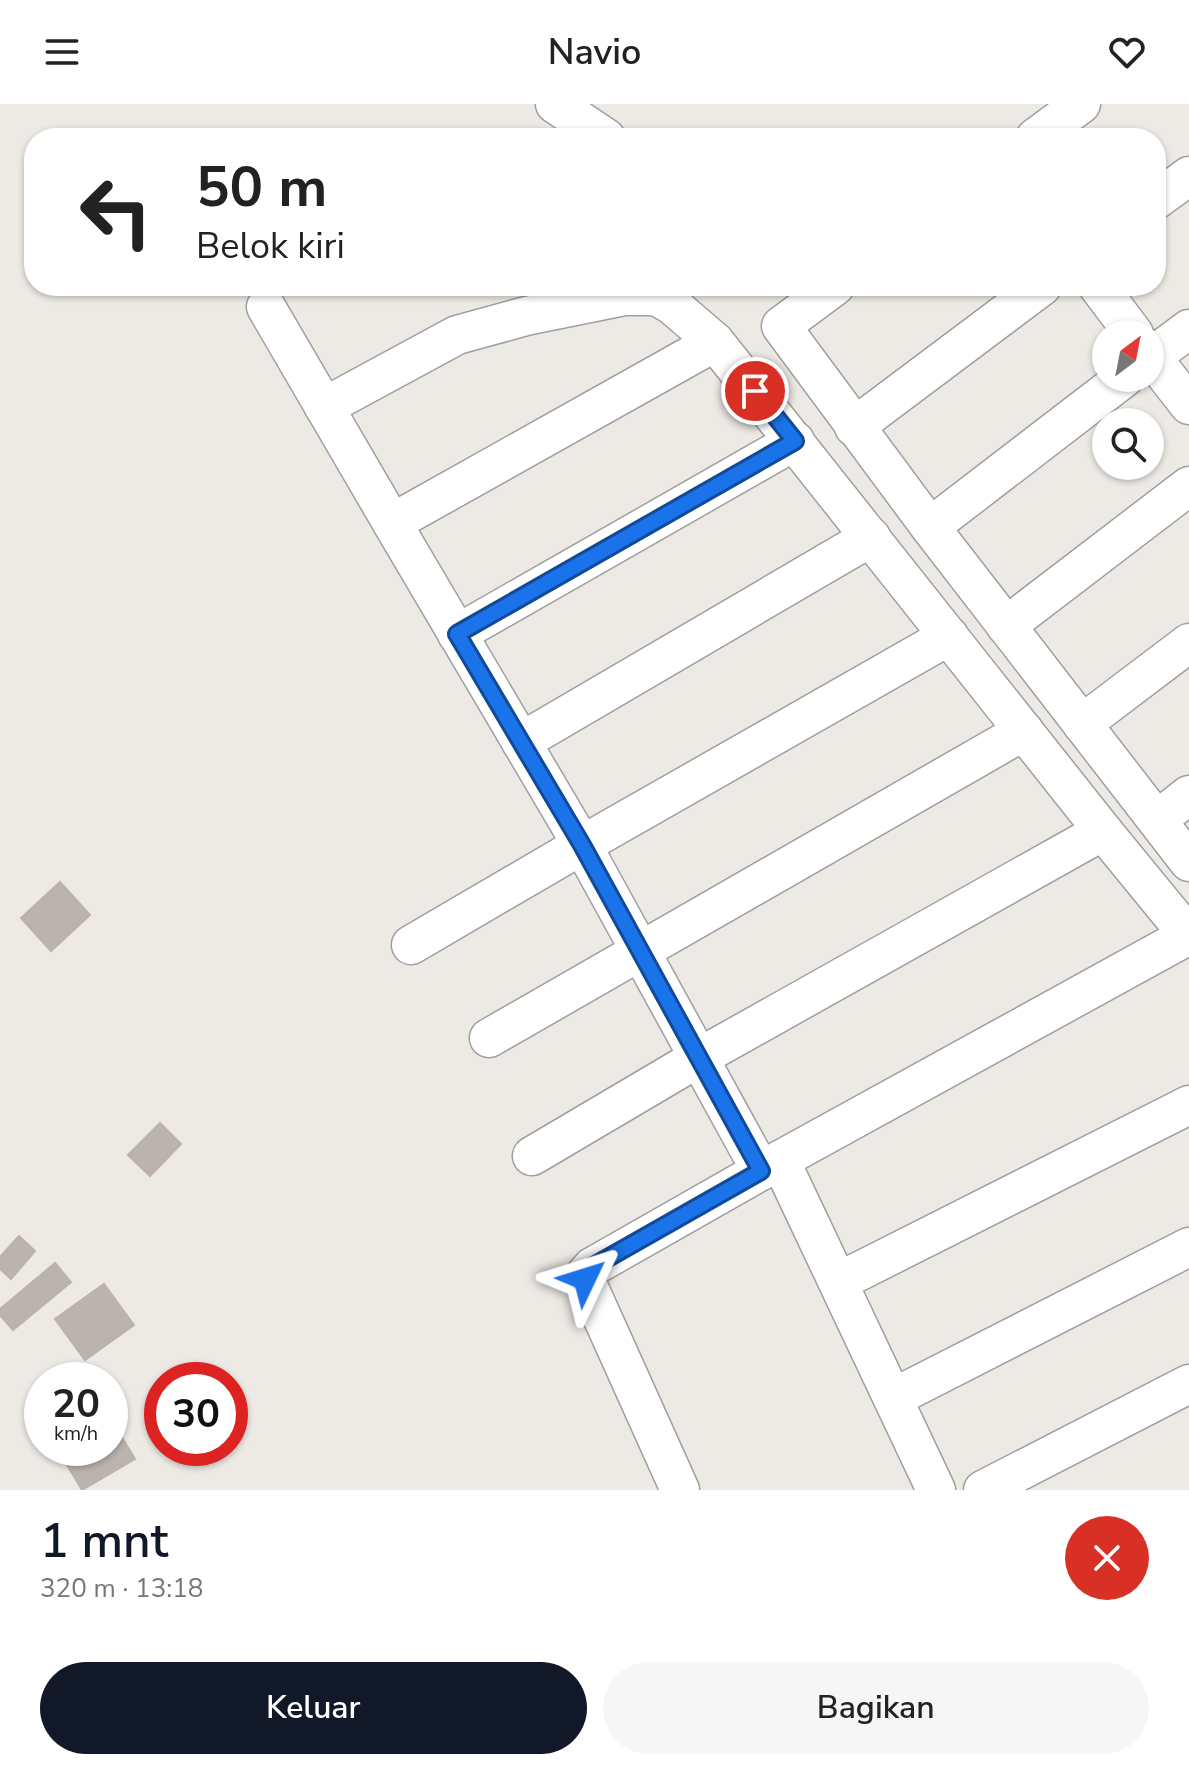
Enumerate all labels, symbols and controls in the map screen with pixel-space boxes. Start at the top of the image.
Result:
text: Navio [548,28,641,77]
icon: menu [40,30,84,74]
icon: heart [1105,30,1149,74]
text: 50 m [196,149,327,226]
icon: left [64,160,168,264]
text: Belok kiri [196,222,345,271]
north arrow [1092,320,1164,392]
map controls [1092,320,1164,480]
pin [721,357,789,425]
icon: arrive [733,369,777,413]
button: search [1092,408,1164,480]
position arrow [543,1237,627,1321]
speed limit sign: 30 [144,1362,248,1466]
text: 20 [52,1377,100,1431]
text: km/h [54,1420,98,1447]
text: 1 mnt [40,1508,168,1574]
button: close [1065,1516,1149,1600]
text: 320 m · 13:18 [40,1571,203,1606]
button: Keluar [40,1662,587,1754]
button: Bagikan [603,1662,1149,1754]

